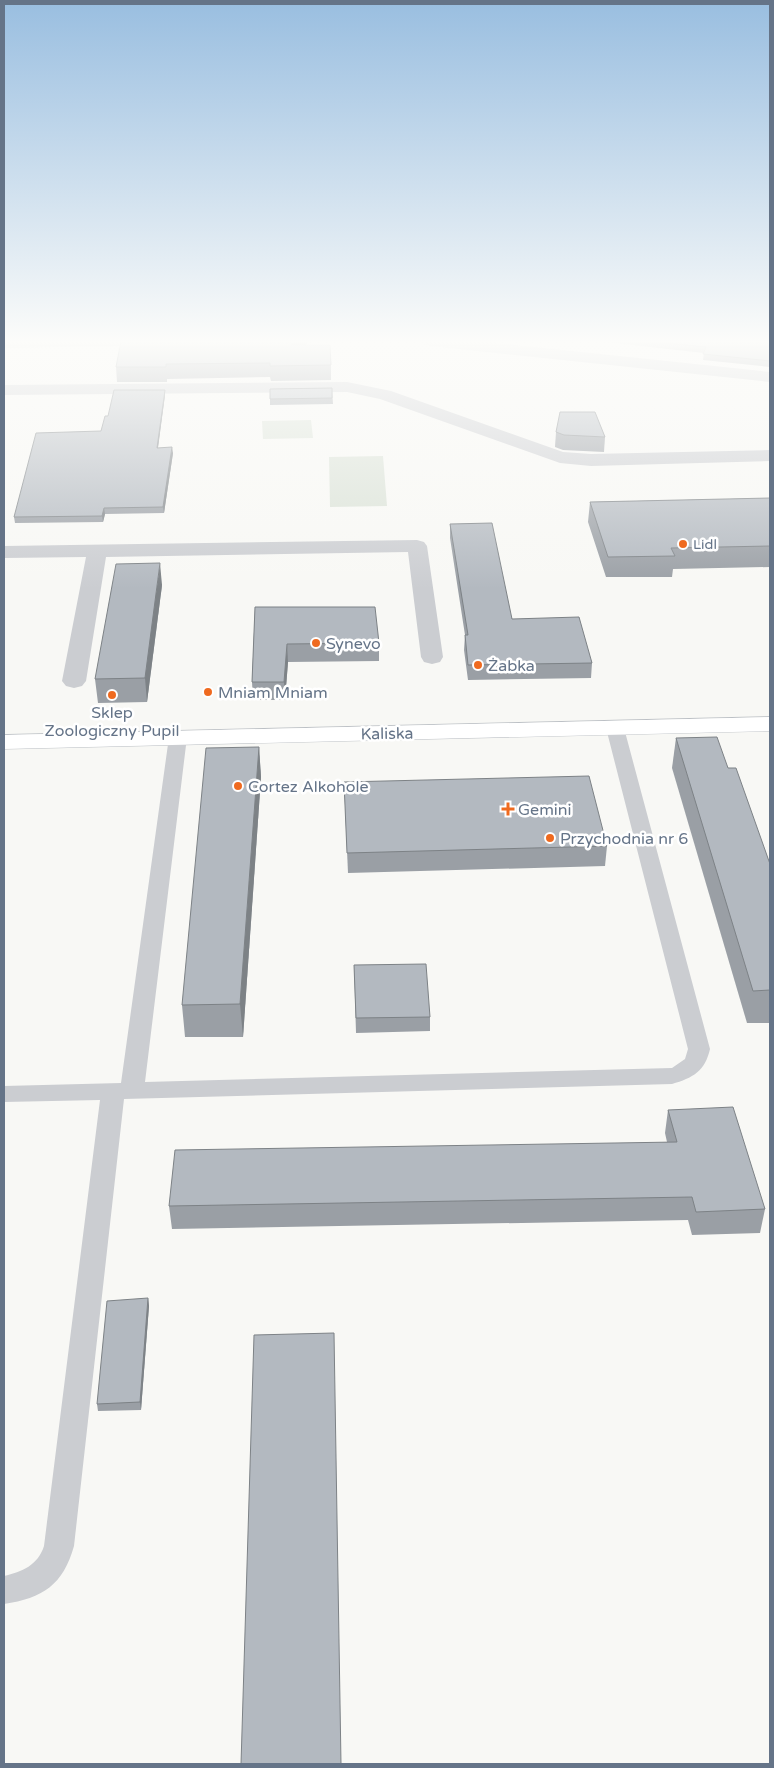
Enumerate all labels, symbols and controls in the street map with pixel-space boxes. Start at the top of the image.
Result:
place label: Lidl [693,536,717,553]
marker: Lidl [677,538,689,550]
place label: Synevo [326,634,381,654]
marker: Synevo [310,637,322,649]
place label: Żabka [488,656,535,676]
marker: Żabka [472,659,484,671]
place label: Mniam Mniam [218,683,328,703]
marker: Mniam Mniam [202,686,214,698]
marker: Sklep Zoologiczny Pupil [106,689,118,701]
place label: Sklep Zoologiczny Pupil [45,703,179,741]
street label: Kaliska [360,724,414,744]
place label: Cortez Alkohole [248,777,369,797]
marker: Cortez Alkohole [232,780,244,792]
place label: Gemini [518,800,572,820]
marker: Gemini [502,803,514,815]
place label: Przychodnia nr 6 [560,829,688,849]
marker: Przychodnia nr 6 [544,832,556,844]

